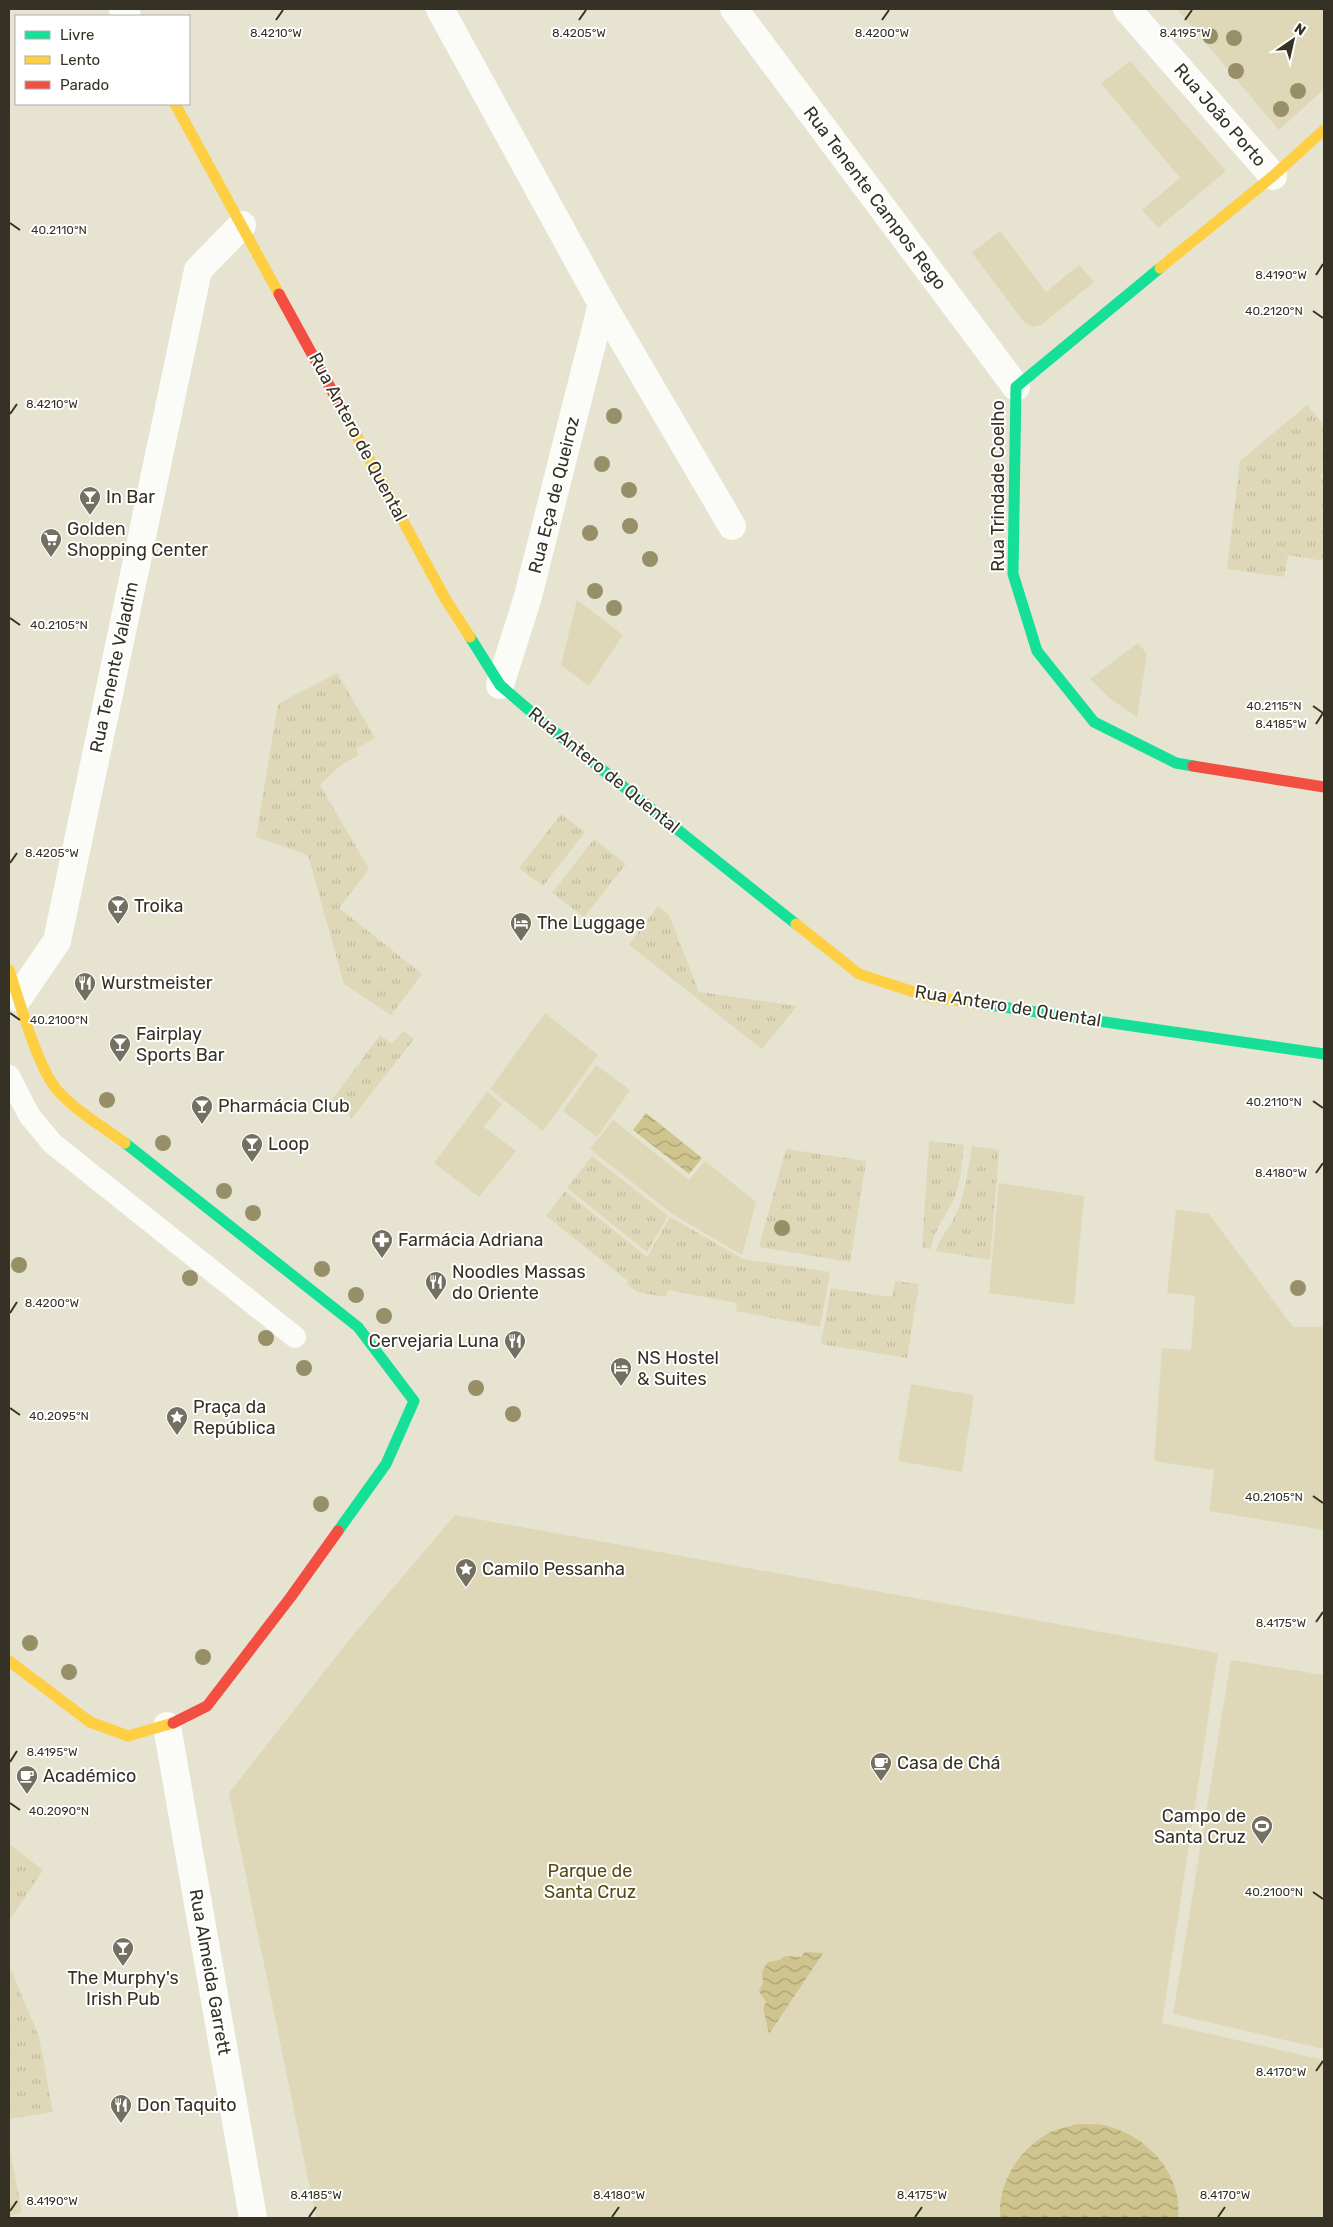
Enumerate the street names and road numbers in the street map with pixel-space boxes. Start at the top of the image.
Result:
street label: Rua João Porto [1169,59,1271,171]
street label: Rua Tenente Campos Rego [799,102,951,294]
street label: Rua Antero de Quental [304,349,412,525]
street label: Rua Trindade Coelho [987,400,1009,572]
street label: Rua Eça de Queiroz [524,414,584,576]
street label: Rua Tenente Valadim [85,580,143,754]
street label: Rua Antero de Quental [524,702,684,838]
street label: Rua Antero de Quental [913,980,1103,1032]
street label: Rua Almeida Garrett [185,1887,235,2057]

